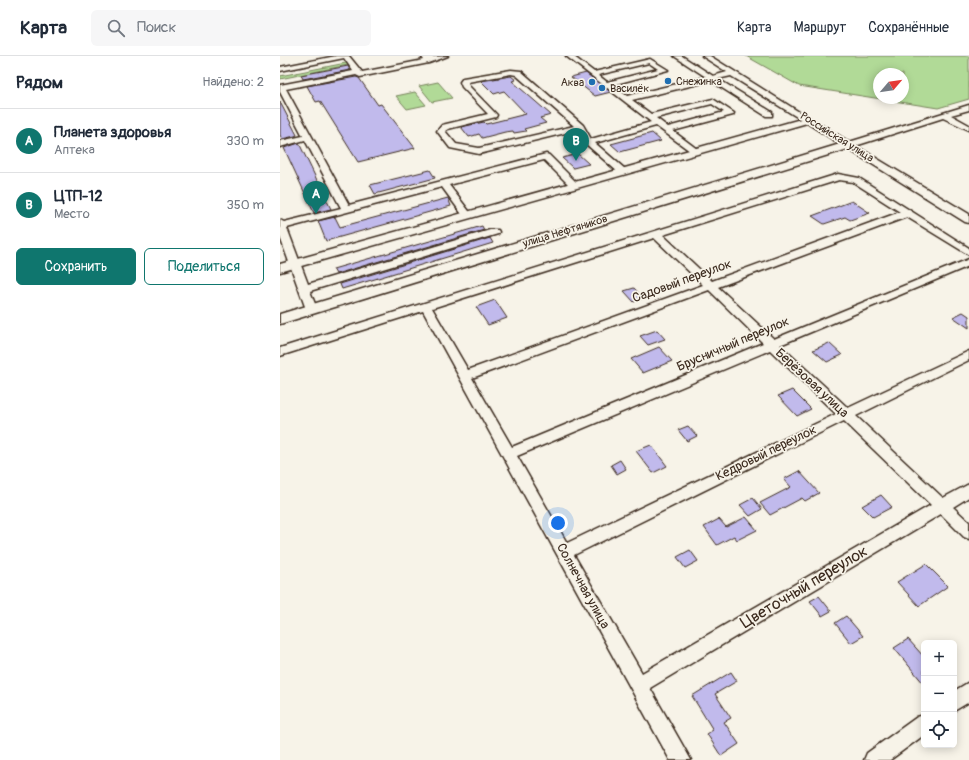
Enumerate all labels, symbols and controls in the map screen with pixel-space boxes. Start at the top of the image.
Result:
search box [91,10,371,46]
text: Карта [20,16,67,40]
icon: search [105,17,127,39]
text: Поиск [137,18,176,37]
text: Карта [737,19,772,36]
text: Маршрут [794,19,846,36]
text: Сохранённые [868,19,949,36]
north arrow [873,68,909,104]
text: Рядом [16,72,63,93]
text: Найдено: 2 [202,74,264,90]
place label: Снежинка [676,75,722,88]
place label: Аква [561,76,584,89]
marker: Снежинка [663,76,673,86]
marker: Аква [587,77,597,87]
place label: Василёк [610,82,650,95]
marker: Василёк [597,83,607,93]
street label: Российская улица [798,109,876,165]
text: Планета здоровья [54,123,171,142]
pin: B [563,128,589,161]
text: A [25,133,33,149]
text: 330 m [226,133,264,149]
text: Аптека [54,142,95,158]
pin: A [303,181,329,214]
text: ЦТП-12 [54,187,103,206]
text: B [25,197,33,213]
text: 350 m [226,197,264,213]
text: Место [54,206,90,222]
street label: улица Нефтяников [520,212,609,250]
button: Сохранить [16,248,136,285]
button: Поделиться [144,248,264,285]
street label: Садовый переулок [630,256,734,306]
street label: Брусничный переулок [674,313,792,375]
street label: Берёзовая улица [772,345,852,421]
street label: Кедровый переулок [713,422,819,484]
your location [548,513,568,533]
street label: Солнечная улица [553,541,613,631]
street label: Цветочный переулок [737,541,871,633]
map controls [921,640,957,748]
button: + [921,640,957,676]
button: − [921,676,957,712]
button: locate [921,712,957,748]

